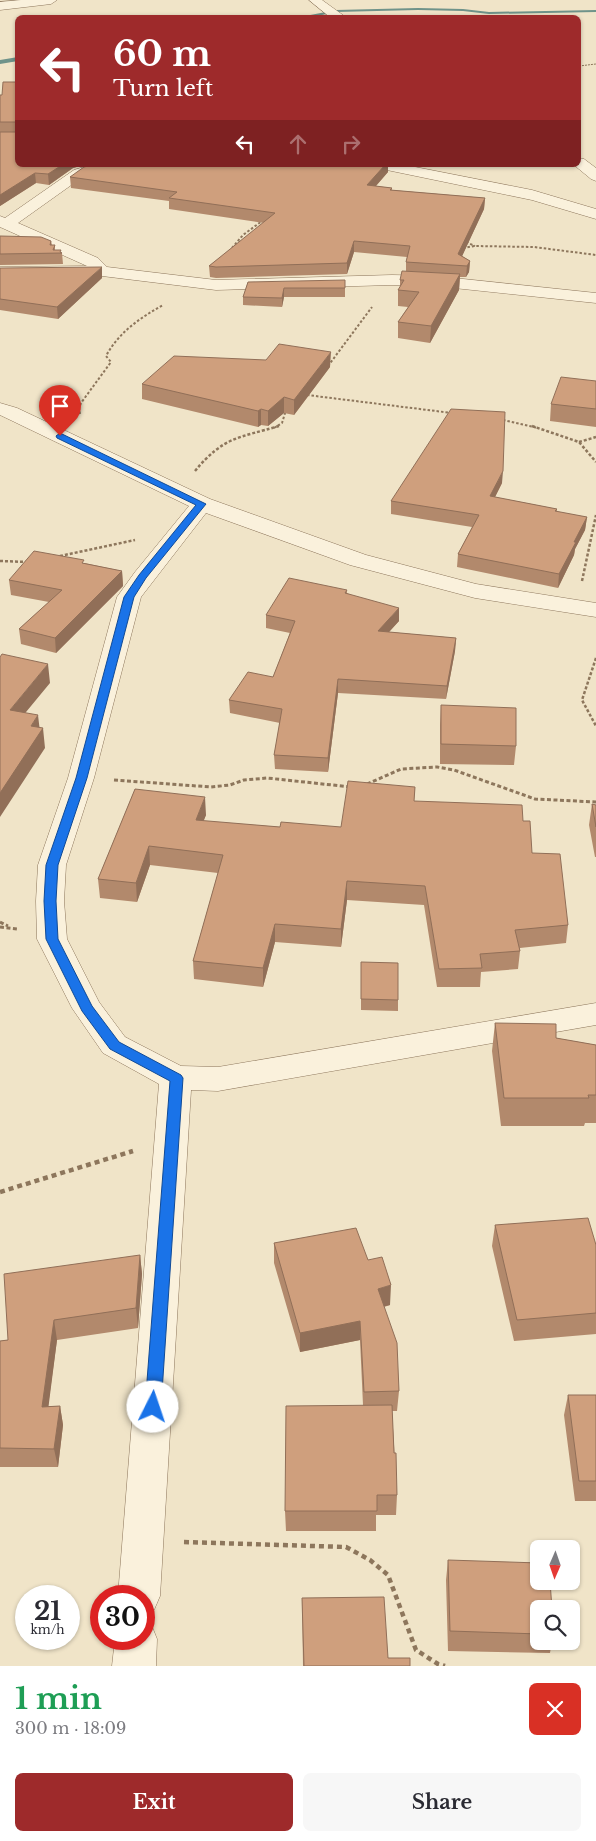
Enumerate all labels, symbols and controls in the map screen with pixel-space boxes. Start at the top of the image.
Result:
text: 60 m [113,32,211,75]
icon: left [30,35,95,100]
text: Turn left [113,75,213,102]
icon: left [231,130,259,158]
icon: ahead [284,130,312,158]
icon: right [337,130,365,158]
pin [39,385,81,436]
icon: arrive [46,392,74,420]
position arrow [126,1380,178,1432]
north arrow [530,1540,580,1590]
map controls [530,1540,580,1650]
speed limit sign: 30 [90,1585,155,1650]
text: 21 [34,1596,61,1627]
button: search [530,1600,580,1650]
text: km/h [30,1622,65,1637]
text: 1 min [15,1680,102,1717]
button: close [529,1683,581,1735]
text: 300 m · 18:09 [15,1718,126,1738]
button: Exit [15,1773,293,1831]
button: Share [303,1773,581,1831]

